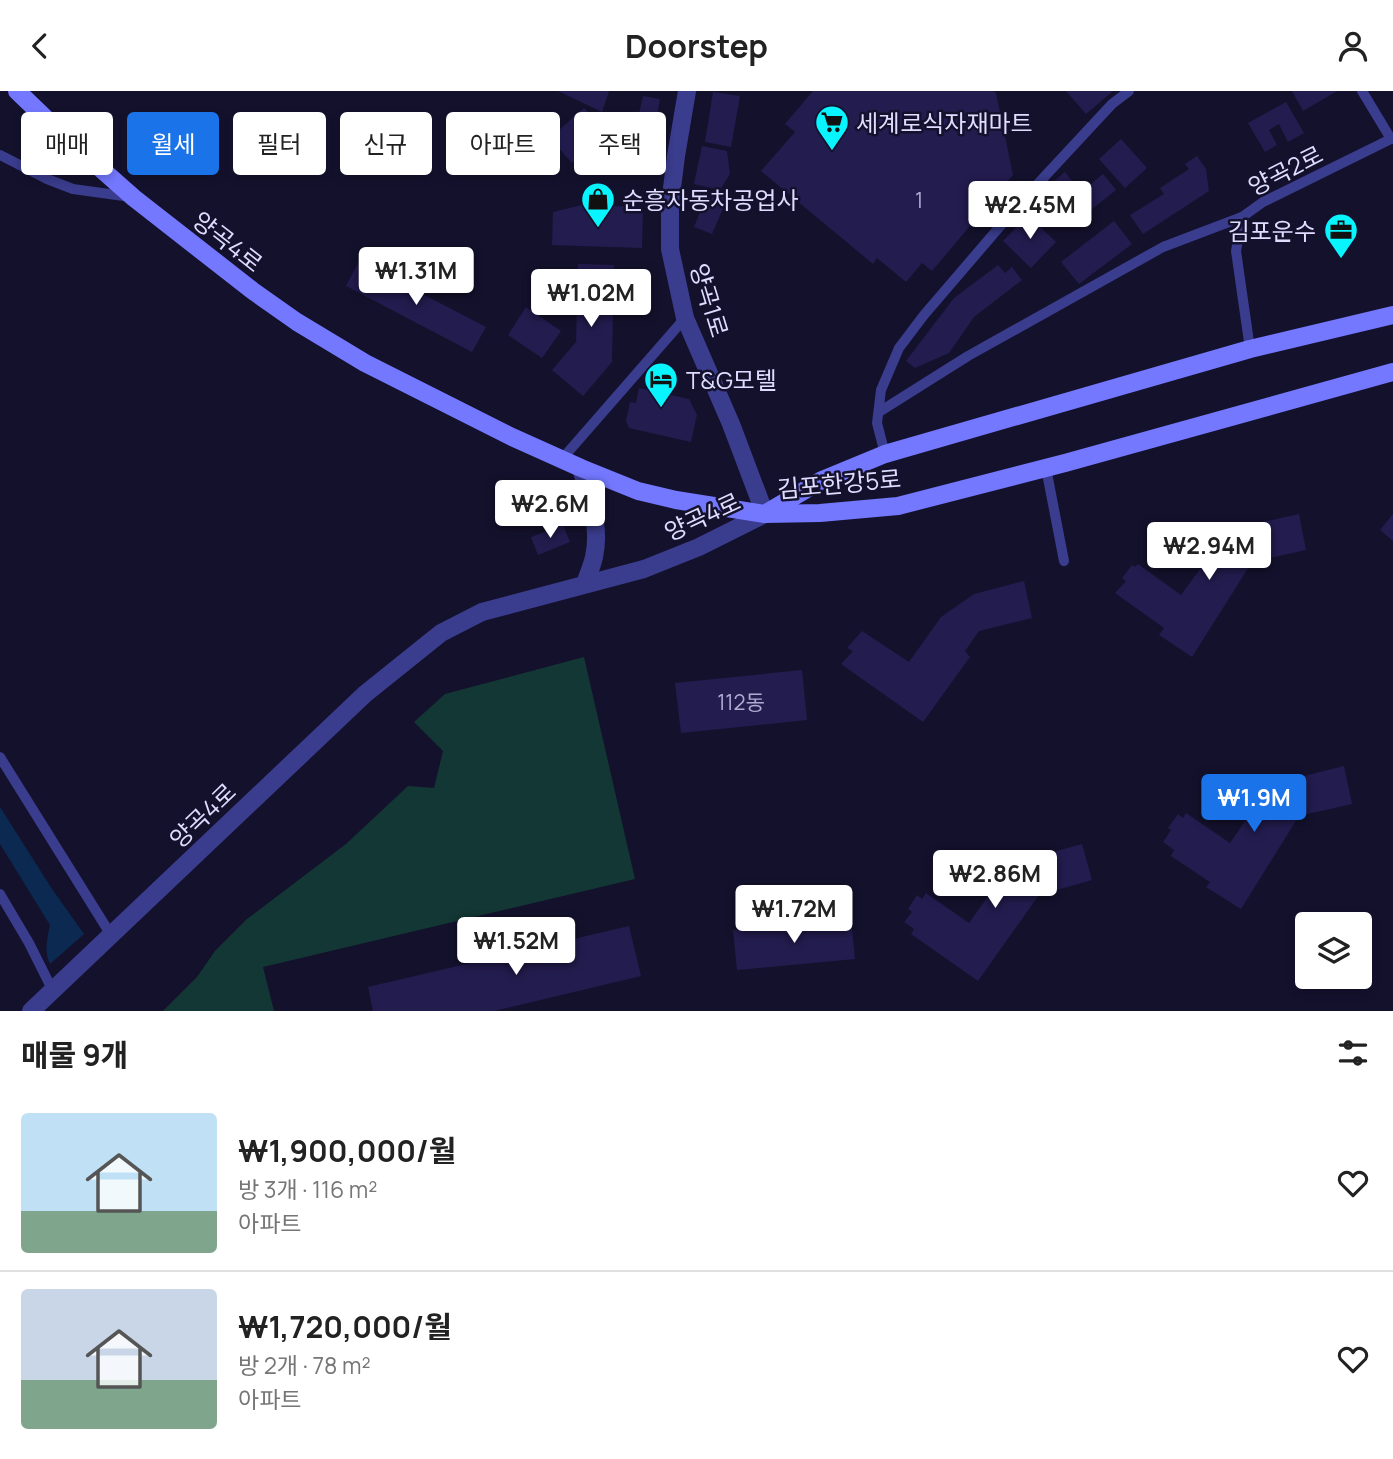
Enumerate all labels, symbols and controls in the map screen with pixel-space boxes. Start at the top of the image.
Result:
text: Doorstep [625,24,768,68]
icon: back [21,27,59,65]
icon: person [1334,27,1372,65]
supermarket icon: 세계로식자재마트 [813,103,851,152]
place label: 세계로식자재마트 [856,106,1033,139]
chip: 매매 [21,112,113,175]
chip: 월세 [127,112,219,175]
chip: 필터 [233,112,326,175]
chip: 신규 [340,112,432,175]
chip: 아파트 [446,112,560,175]
chip: 주택 [574,112,666,175]
street label: 양곡2로 [1242,137,1328,203]
shop icon: 순흥자동차공업사 [579,180,617,229]
pin: ₩2.45M [973,181,1087,241]
place label: 순흥자동차공업사 [622,183,799,216]
house number: 1 [915,186,923,214]
text: ₩2.45M [984,188,1076,220]
street label: 양곡4로 [186,203,270,279]
office icon: 김포운수 [1322,211,1360,260]
place label: 김포운수 [1228,214,1316,247]
pin: ₩1.31M [359,247,473,307]
text: ₩1.31M [375,254,457,286]
street label: 양곡1로 [683,259,737,341]
pin: ₩1.02M [534,269,648,329]
text: ₩1.02M [547,276,635,308]
hotel icon: T&G모텔 [642,360,680,409]
place label: T&G모텔 [686,363,777,396]
street label: 김포한강5로 [776,461,902,505]
pin: ₩2.6M [501,481,599,540]
street label: 양곡4로 [659,484,745,548]
text: ₩2.6M [511,487,589,519]
pin: ₩2.94M [1152,523,1266,582]
text: ₩2.94M [1163,529,1255,561]
house number: 112동 [717,688,765,716]
street label: 양곡4로 [162,775,242,855]
pin: ₩1.9M [1205,775,1303,834]
text: ₩1.9M [1217,781,1291,813]
pin: ₩2.86M [938,851,1052,910]
text: ₩2.86M [949,857,1041,889]
pin: ₩1.72M [737,885,851,945]
text: ₩1.72M [751,892,837,924]
map controls [1295,912,1372,989]
button: layers [1295,912,1372,989]
pin: ₩1.52M [459,917,573,977]
text: ₩1.52M [473,924,559,956]
text: 매물 9개 [21,1034,128,1075]
icon: filters [1334,1034,1372,1072]
text: ₩1,900,000/월 [238,1130,456,1171]
icon: home [77,1141,161,1225]
icon: heart [1334,1164,1372,1202]
text: 방 3개 · 116 m² [238,1173,378,1205]
text: 아파트 [238,1207,301,1239]
text: ₩1,720,000/월 [238,1306,452,1347]
icon: home [77,1317,161,1401]
icon: heart [1334,1340,1372,1378]
text: 방 2개 · 78 m² [238,1349,371,1381]
text: 아파트 [238,1383,301,1415]

